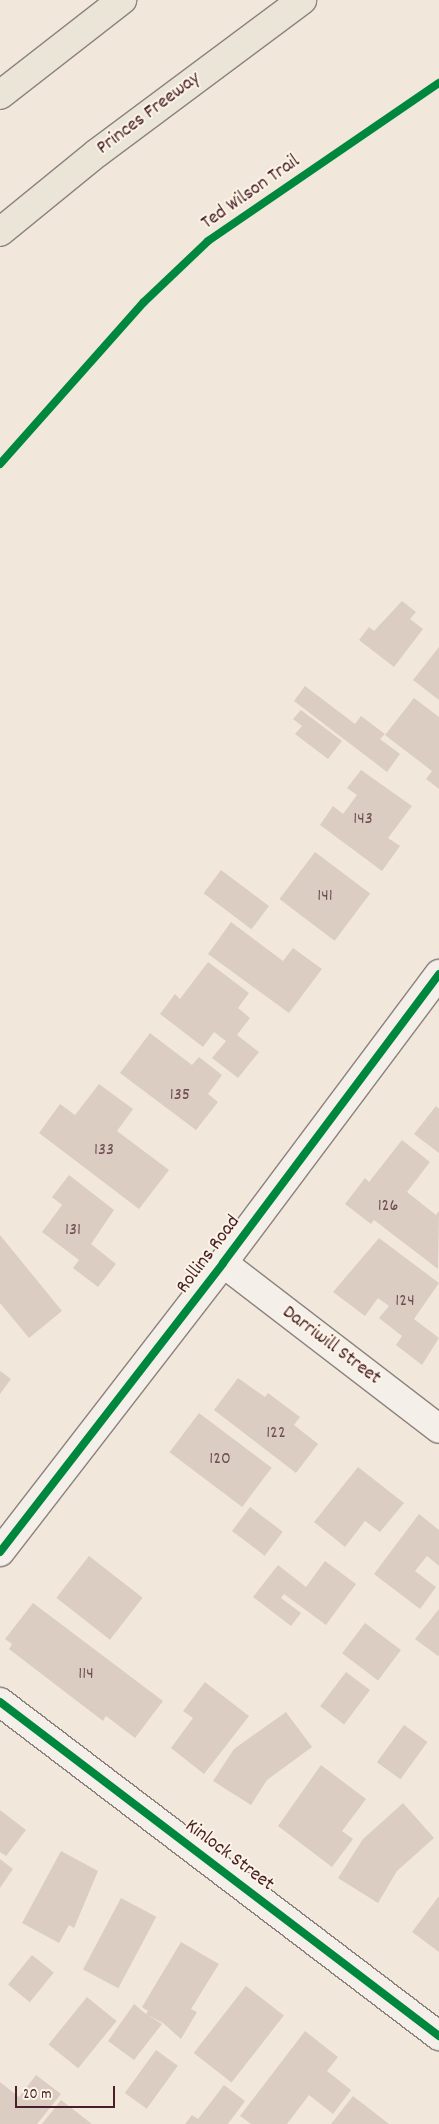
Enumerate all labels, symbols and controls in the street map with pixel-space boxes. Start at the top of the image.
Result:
street label: Princes Freeway [92,67,206,161]
street label: Ted Wilson Trail [197,150,305,236]
house number: 143 [353,809,373,831]
house number: 141 [317,886,333,908]
house number: 135 [170,1085,190,1107]
house number: 133 [94,1140,114,1162]
house number: 126 [378,1196,398,1218]
street label: Rollins Road [172,1211,246,1299]
house number: 131 [65,1220,81,1242]
house number: 124 [395,1291,415,1313]
street label: Darriwill Street [277,1301,385,1391]
house number: 122 [266,1423,286,1445]
house number: 120 [209,1449,231,1471]
house number: 114 [78,1664,94,1686]
street label: Kinlock Street [180,1815,278,1897]
scale bar [18,2076,118,2108]
text: 20 m [23,2084,51,2106]

